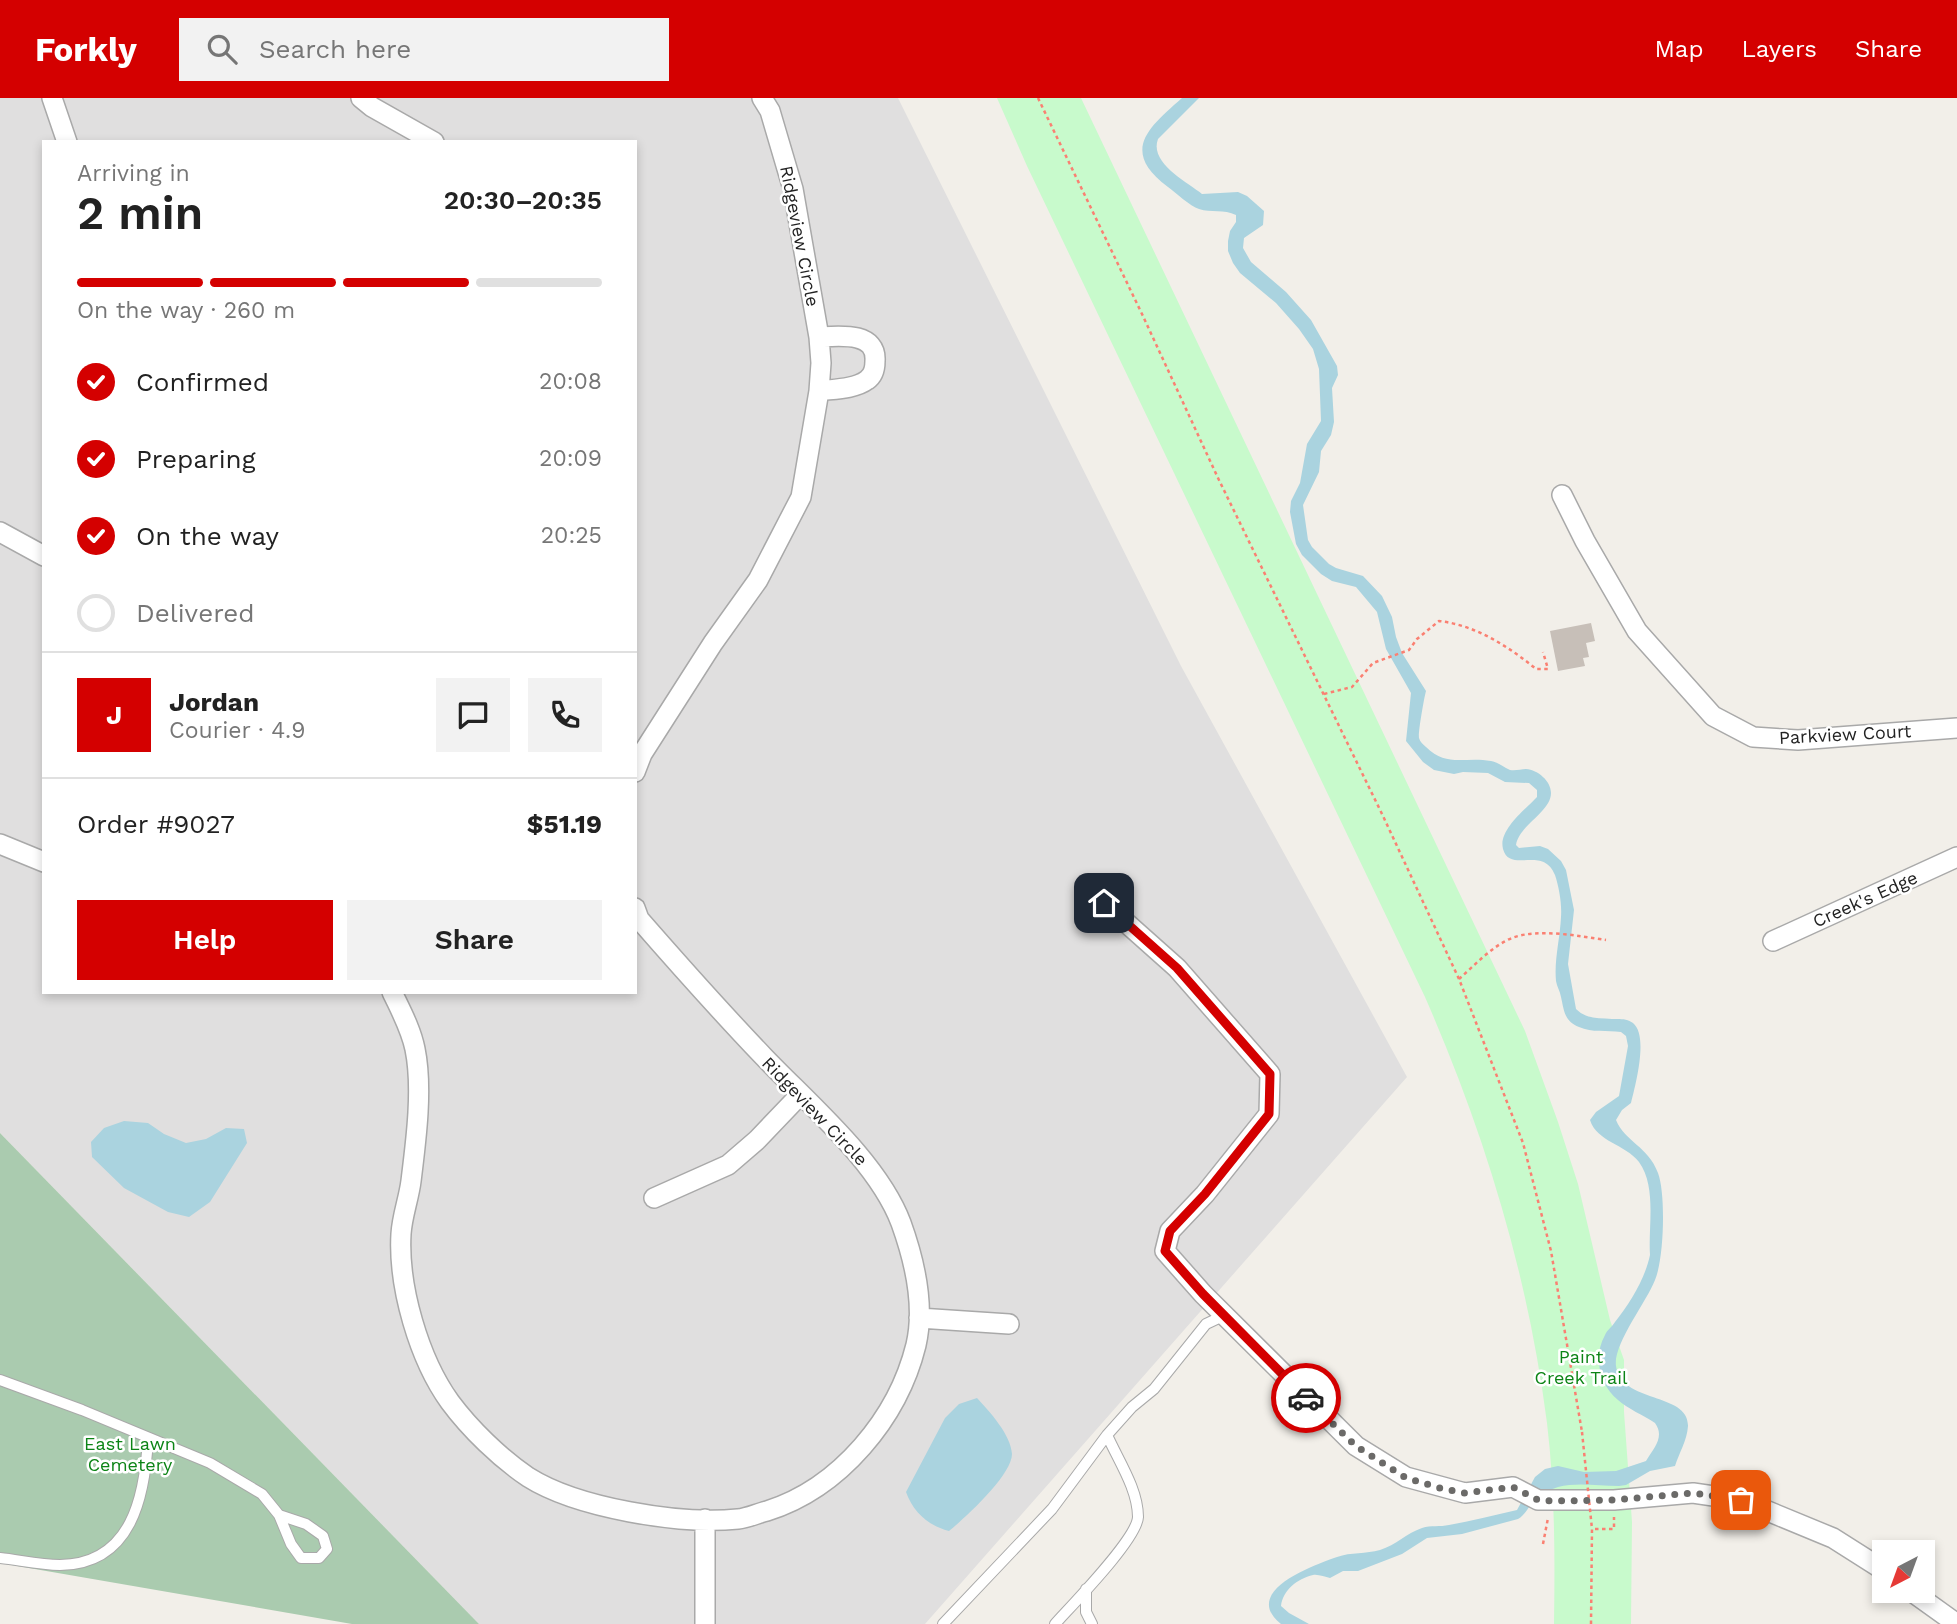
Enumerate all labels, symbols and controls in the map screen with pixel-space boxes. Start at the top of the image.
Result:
search box [179,18,669,81]
text: Forkly [35,30,137,69]
icon: search [203,30,241,68]
text: Search here [259,34,411,64]
text: Map [1655,35,1703,63]
text: Layers [1741,35,1817,63]
text: Share [1855,35,1922,63]
text: Arriving in [77,160,190,187]
street label: Ridgeview Circle [776,164,824,308]
text: 20:30–20:35 [444,185,602,215]
text: 2 min [77,186,203,240]
text: On the way · 260 m [77,297,295,324]
icon: check [77,363,115,401]
text: Confirmed [136,367,269,397]
text: 20:08 [539,368,602,395]
icon: check [77,440,115,478]
text: Preparing [136,444,256,474]
text: 20:09 [539,445,602,472]
icon: check [77,517,115,555]
text: On the way [136,521,279,551]
text: 20:25 [541,522,602,549]
text: Delivered [136,598,255,628]
button: chat [436,678,510,752]
button: phone [528,678,602,752]
text: Jordan [169,687,259,717]
text: J [106,700,122,730]
text: Courier · 4.9 [169,717,305,744]
street label: Parkview Court [1778,720,1912,748]
text: Order #9027 [77,809,235,839]
text: $51.19 [527,809,602,839]
street label: Creek's Edge [1809,867,1921,931]
pin [1074,873,1134,933]
icon: home [1085,884,1123,922]
button: Help [77,900,333,980]
button: Share [347,900,602,980]
street label: Ridgeview Circle [758,1052,872,1170]
park label: Paint Creek Trail [1535,1346,1628,1388]
courier [1271,1363,1341,1433]
icon: car [1287,1379,1325,1417]
park label: East Lawn Cemetery [84,1433,176,1475]
pin [1711,1470,1771,1530]
icon: bag [1722,1481,1760,1519]
north arrow [1872,1540,1936,1603]
map controls [1872,1540,1935,1603]

